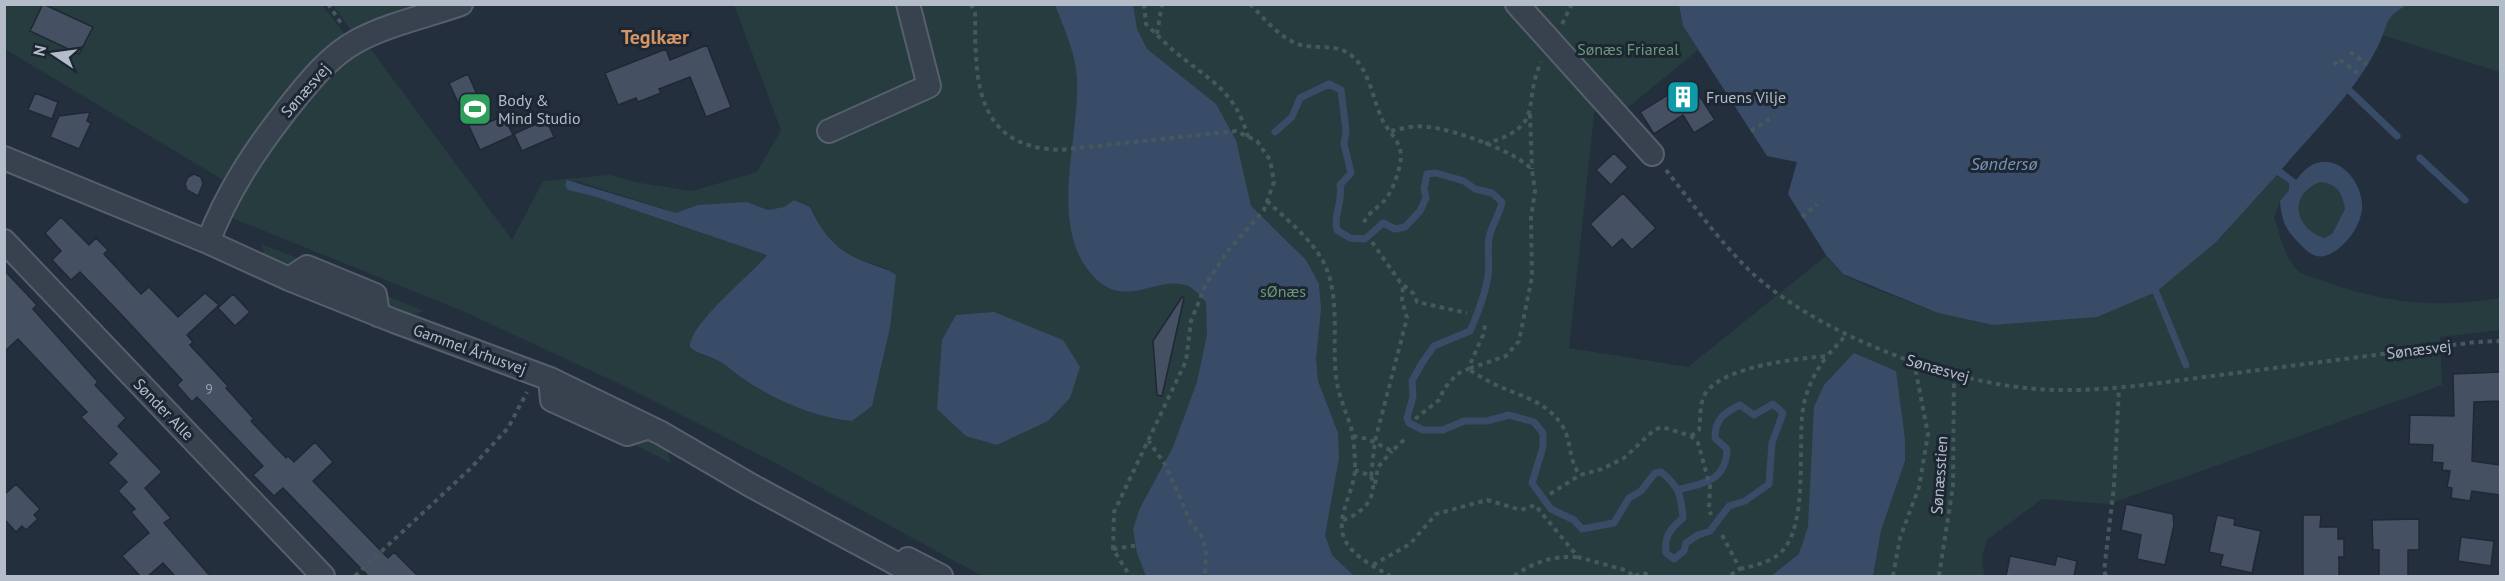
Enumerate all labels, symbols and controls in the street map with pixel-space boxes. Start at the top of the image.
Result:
north arrow [24,24,84,84]
district label: Teglkær [621,24,689,50]
park label: Sønæs Friareal [1577,39,1679,59]
text: N [28,43,50,58]
street label: Sønæsvej [276,59,334,121]
building icon: Fruens Vilje [1665,79,1701,115]
place label: Fruens Vilje [1706,87,1786,107]
place label: Body & Mind Studio [498,90,581,128]
sports icon: Body & Mind Studio [457,91,493,127]
water label: Søndersø [1971,152,2038,175]
park label: sØnæs [1260,281,1306,301]
street label: Gammel Århusvej [411,319,529,379]
street label: Sønæsvej [2385,335,2453,363]
street label: Sønæsvej [1904,349,1972,387]
street label: Sønder Alle [130,374,198,444]
house number: 9 [205,380,213,398]
street label: Sønæsstien [1926,435,1952,515]

